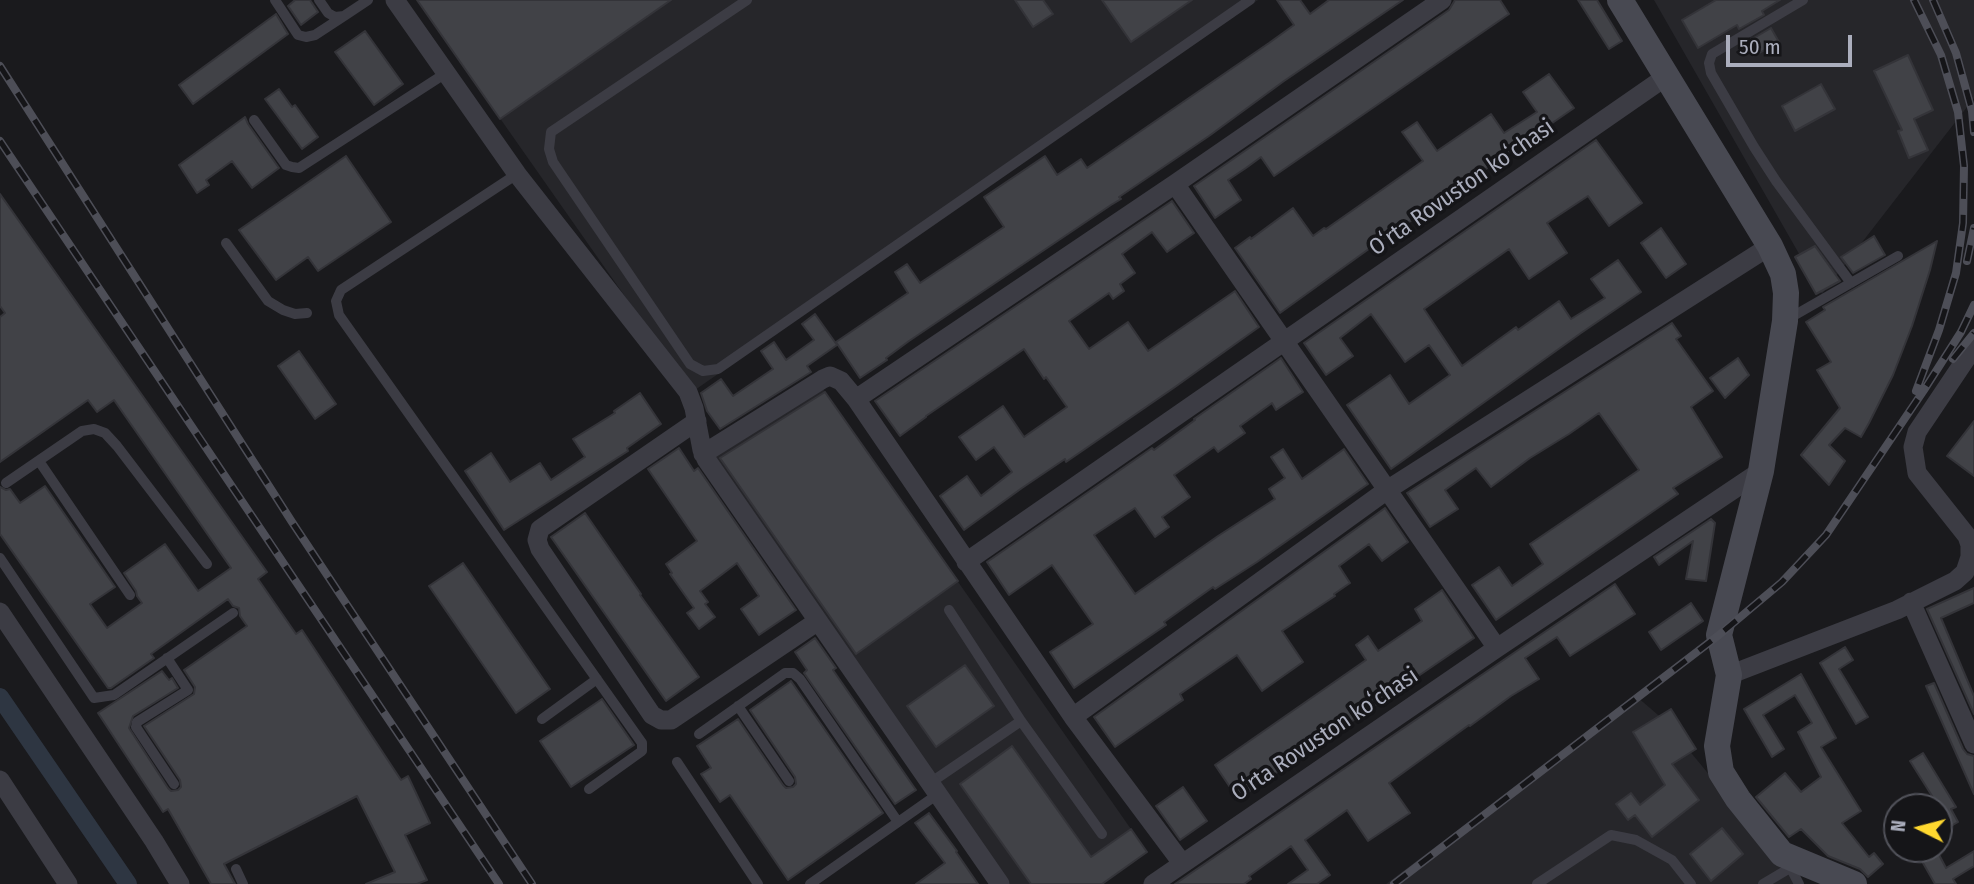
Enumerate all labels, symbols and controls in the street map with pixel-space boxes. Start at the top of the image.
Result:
scale bar [1729,21,1855,65]
text: 50 m [1739,34,1781,60]
street label: Oʻrta Rovuston koʻchasi [1364,114,1560,262]
street label: Oʻrta Rovuston koʻchasi [1226,662,1424,808]
north arrow [1883,793,1953,863]
text: N [1887,819,1911,833]

